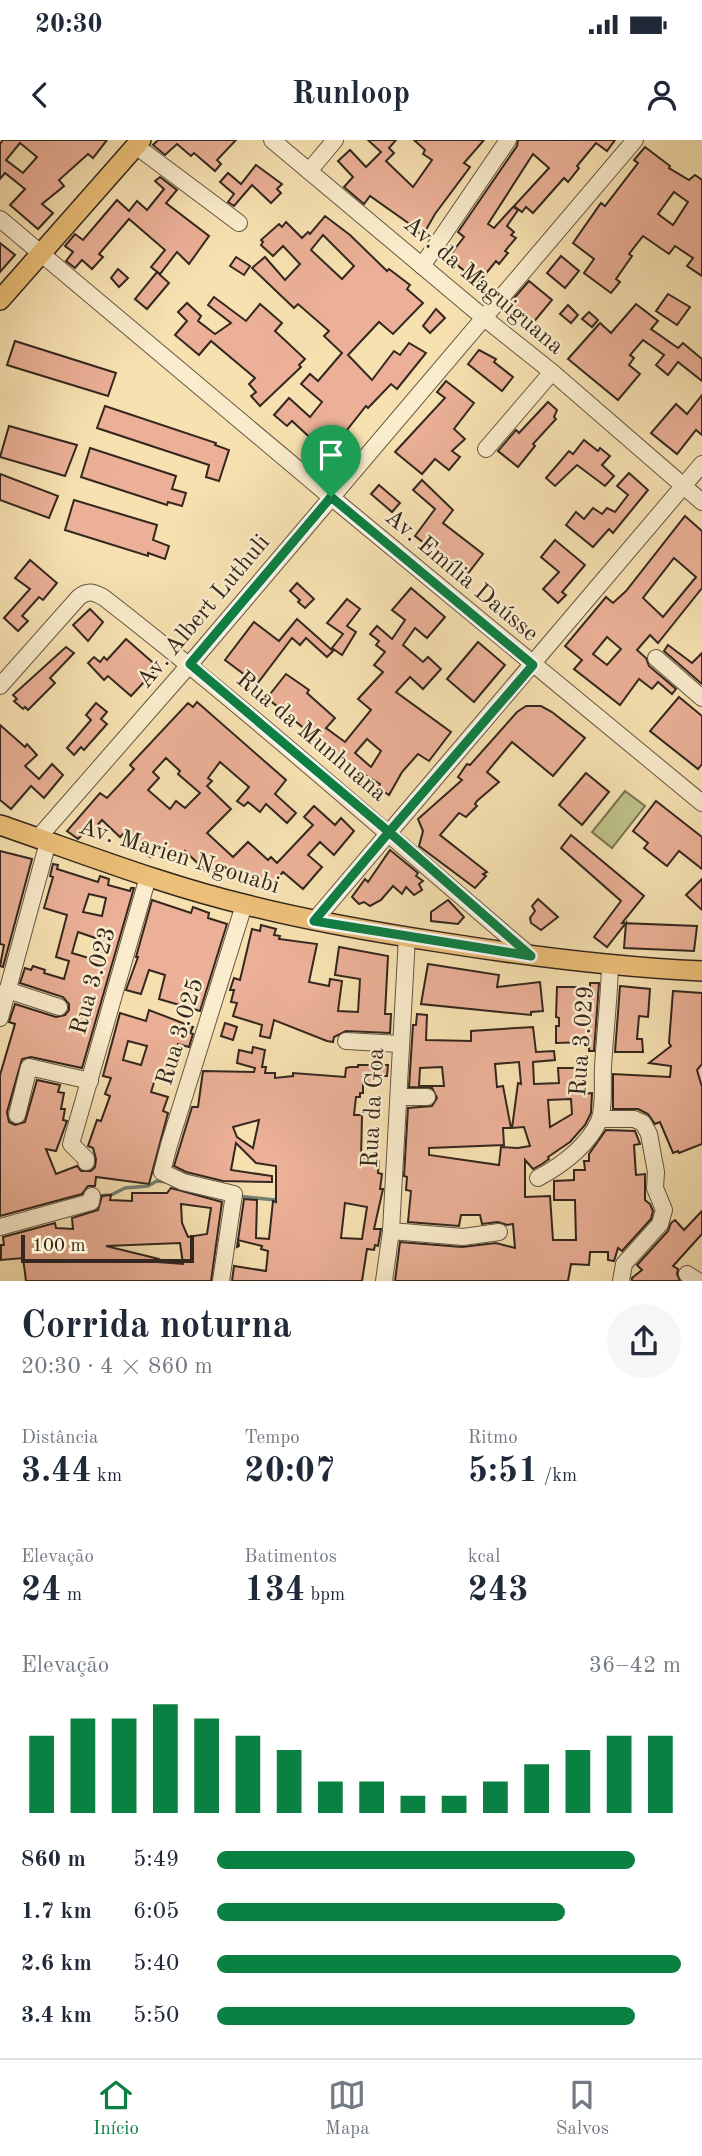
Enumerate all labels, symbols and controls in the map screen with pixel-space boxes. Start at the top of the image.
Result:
text: 20:30 [35,12,103,38]
icon: back [21,76,59,114]
icon: person [643,76,681,114]
text: Runloop [292,79,410,111]
street label: Av. da Maguiguana [398,212,568,360]
pin [301,425,361,497]
icon: arrive [312,436,350,474]
street label: Av. Emília Daússe [380,505,542,647]
street label: Av. Albert Luthuli [133,531,275,693]
street label: Rua da Munhuana [231,667,391,807]
street label: Av. Marien Ngouabi [76,815,282,899]
street label: Rua 3.023 [67,924,121,1038]
street label: Rua 3.025 [153,975,209,1089]
street label: Rua 3.029 [567,985,599,1097]
street label: Rua da Goa [359,1047,389,1169]
scale bar [21,1232,194,1264]
text: 100 m [32,1237,85,1256]
button: share [607,1304,681,1378]
text: Corrida noturna [21,1308,292,1346]
text: 20:30 · 4 × 860 m [21,1355,213,1378]
text: Distância [21,1429,98,1448]
text: Tempo [244,1429,300,1448]
text: Ritmo [468,1429,518,1448]
text: 3.44 [21,1454,92,1489]
text: 20:07 [244,1454,335,1489]
text: 5:51 [468,1454,538,1489]
text: km [92,1467,122,1486]
text: /km [538,1467,577,1486]
text: Elevação [21,1548,94,1567]
text: Batimentos [244,1548,337,1567]
text: kcal [468,1548,500,1567]
text: 24 [21,1573,62,1608]
text: 134 [244,1573,305,1608]
text: 243 [468,1573,529,1608]
text: m [62,1586,82,1605]
text: bpm [305,1586,345,1605]
text: Elevação [21,1654,109,1677]
text: 36–42 m [589,1654,681,1677]
text: 860 m [21,1848,86,1871]
text: 5:49 [133,1848,179,1871]
text: 1.7 km [21,1900,92,1923]
text: 6:05 [133,1900,179,1923]
text: 2.6 km [21,1952,92,1975]
text: 5:40 [133,1952,179,1975]
text: 3.4 km [21,2004,92,2027]
text: 5:50 [133,2004,179,2027]
tab: Início [93,2076,139,2141]
tab: Mapa [325,2076,370,2141]
tab: Salvos [556,2076,609,2141]

